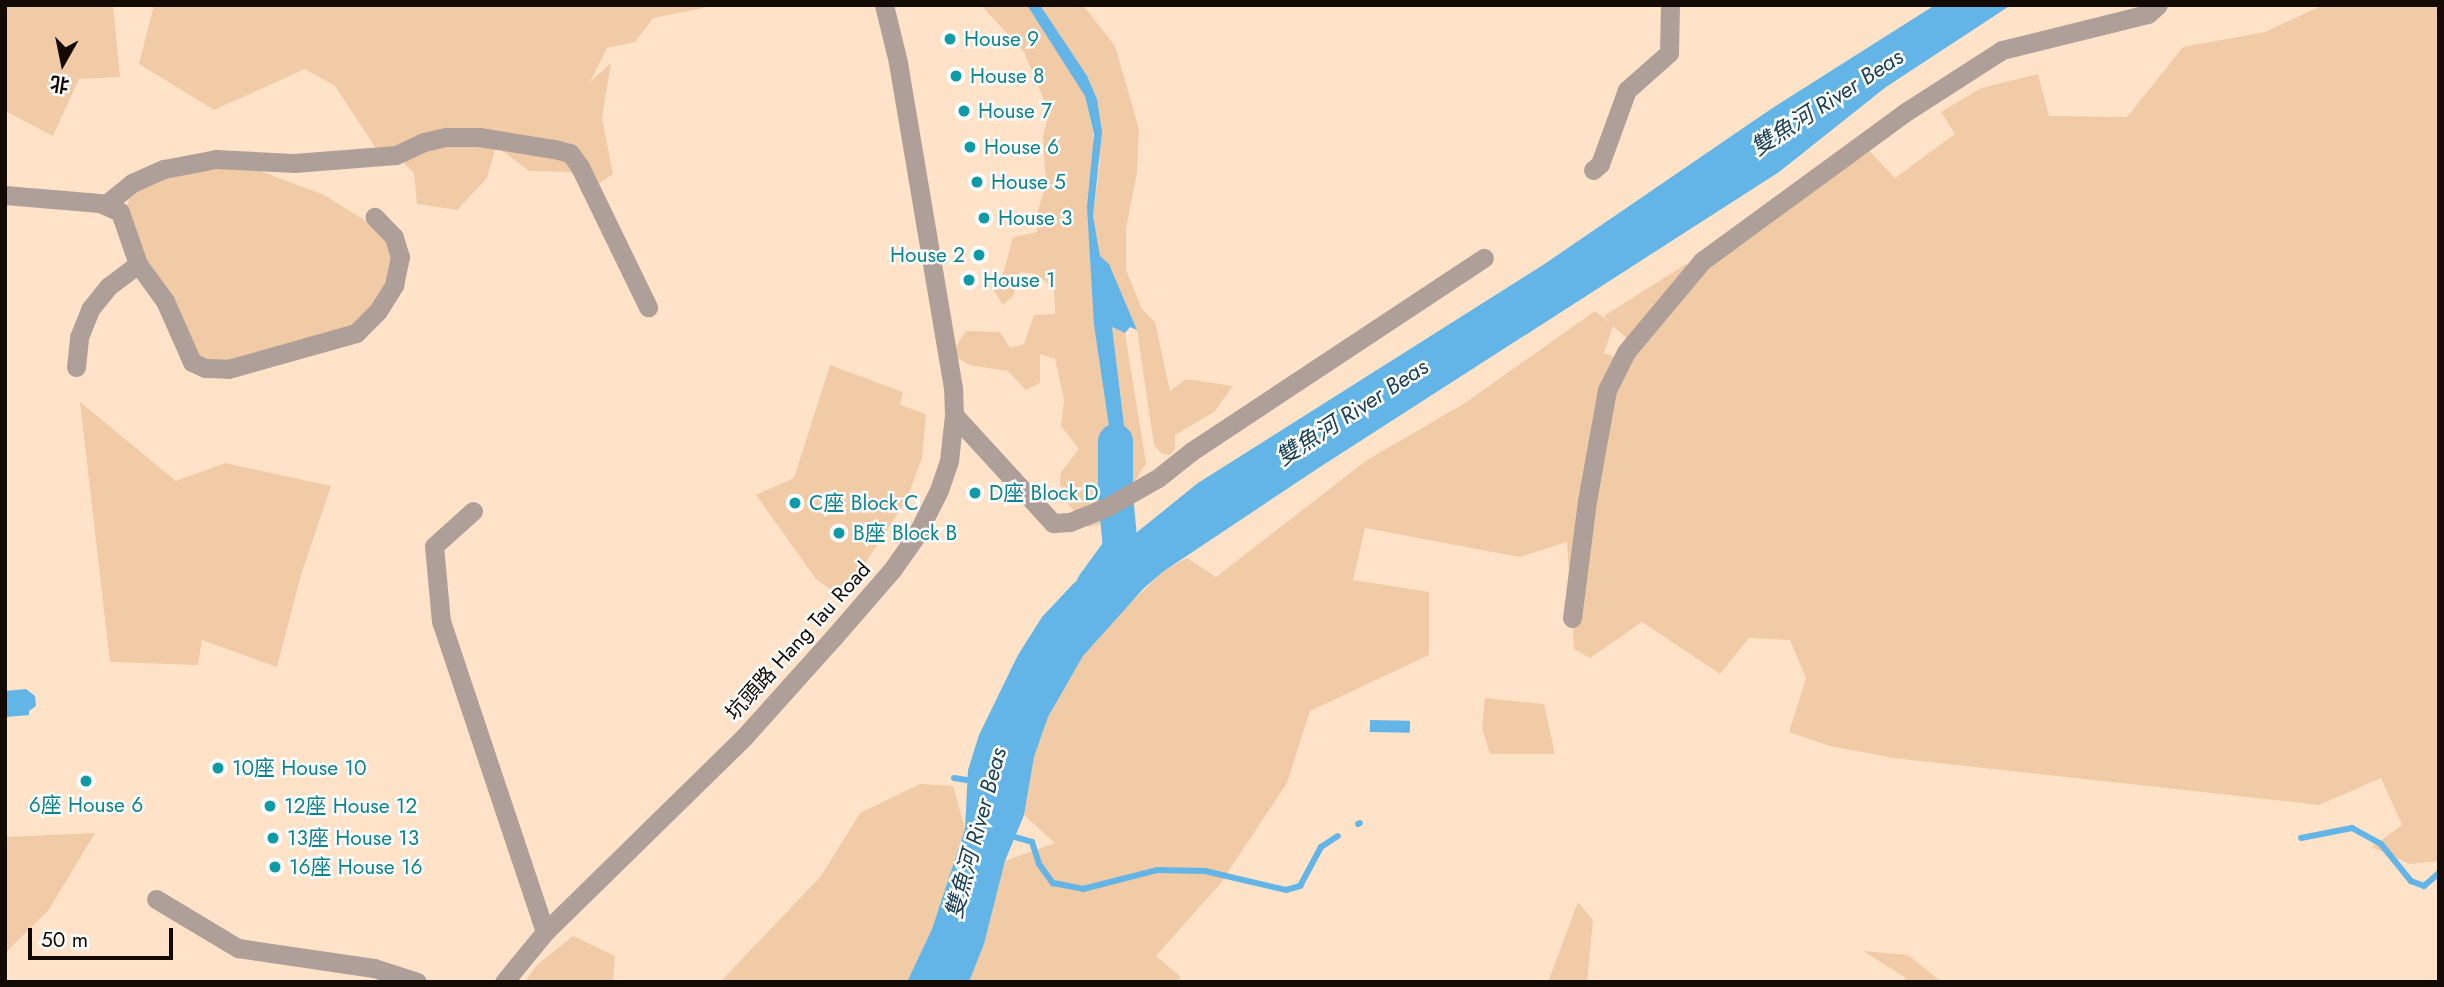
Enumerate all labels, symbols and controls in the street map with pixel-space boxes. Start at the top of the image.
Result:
place label: House 9 [964,26,1039,52]
north arrow [28,28,98,98]
marker: House 9 [942,31,958,47]
water label: 雙魚河 River Beas [1746,43,1908,161]
place label: House 8 [970,63,1045,89]
marker: House 8 [948,68,964,84]
text: 北 [48,69,71,99]
place label: House 7 [978,98,1052,124]
marker: House 7 [956,103,972,119]
place label: House 6 [984,134,1059,160]
marker: House 6 [962,139,978,155]
place label: House 5 [991,169,1066,195]
marker: House 5 [969,174,985,190]
place label: House 3 [998,205,1073,231]
marker: House 3 [976,210,992,226]
place label: House 2 [890,242,965,268]
marker: House 2 [971,247,987,263]
place label: House 1 [983,267,1056,293]
marker: House 1 [961,272,977,288]
water label: 雙魚河 River Beas [1271,353,1433,471]
place label: D座 Block D [989,480,1098,506]
marker: D座 Block D [967,485,983,501]
place label: C座 Block C [809,490,919,516]
marker: C座 Block C [787,495,803,511]
place label: B座 Block B [853,520,957,546]
marker: B座 Block B [831,525,847,541]
street label: 坑頭路 Hang Tau Road [720,557,876,725]
water label: 雙魚河 River Beas [940,745,1012,921]
place label: 10座 House 10 [232,755,366,781]
marker: 10座 House 10 [210,760,226,776]
marker: 6座 House 6 [78,773,94,789]
place label: 6座 House 6 [29,792,143,818]
place label: 12座 House 12 [284,793,417,819]
marker: 12座 House 12 [262,798,278,814]
place label: 13座 House 13 [287,825,419,851]
marker: 13座 House 13 [265,830,281,846]
place label: 16座 House 16 [289,854,422,880]
marker: 16座 House 16 [267,859,283,875]
scale bar [32,914,177,958]
text: 50 m [41,925,88,955]

